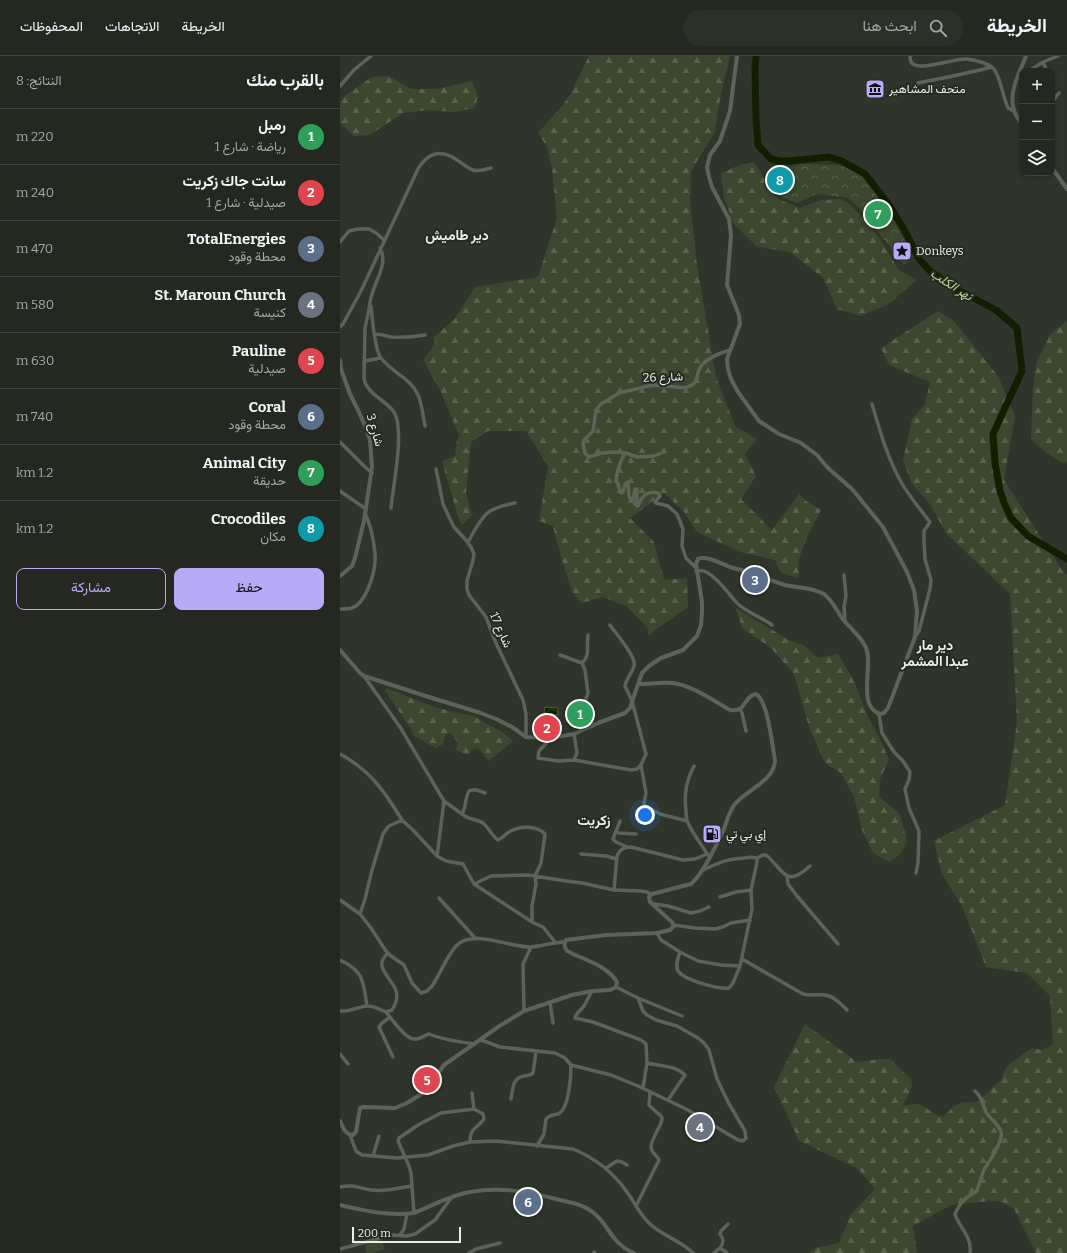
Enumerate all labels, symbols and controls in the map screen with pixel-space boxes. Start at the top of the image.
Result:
search box [683,10,963,46]
text: الخريطة [987,14,1047,37]
text: ابحث هنا [862,17,917,35]
icon: search [927,17,949,39]
text: المحفوظات [20,18,83,35]
text: الاتجاهات [105,18,159,35]
text: الخريطة [181,18,225,35]
map controls [1019,68,1055,176]
button: + [1019,68,1055,104]
text: بالقرب منك [246,70,324,91]
text: النتائج: 8 [16,73,62,88]
museum icon: متحف المشاهير [864,78,886,100]
place label: متحف المشاهير [888,82,966,97]
button: − [1019,104,1055,140]
text: رمبل [258,116,286,134]
text: 220 m [16,129,54,144]
text: 1 [308,129,314,144]
text: رياضة · شارع 1 [215,139,286,154]
button: layers [1019,140,1055,176]
pin: 8 [767,165,793,195]
text: سانت جاك زكريت [182,172,286,190]
text: 240 m [16,185,54,200]
text: 2 [307,185,315,200]
text: صيدلية · شارع 1 [206,195,286,210]
pin: 7 [865,199,891,229]
district label: دير طاميش [425,227,489,244]
text: TotalEnergies [187,230,286,248]
place icon: Donkeys [891,240,913,262]
text: 470 m [16,241,53,256]
text: 3 [307,241,315,256]
place label: Donkeys [916,244,964,258]
text: محطة وقود [228,249,286,264]
water label: نهر الكلب [927,265,977,305]
text: St. Maroun Church [154,286,286,304]
text: 580 m [16,297,54,312]
text: 4 [307,297,315,312]
text: كنيسة [253,305,286,320]
text: Pauline [232,342,286,360]
text: 630 m [16,353,54,368]
text: 5 [307,353,315,368]
text: صيدلية [248,361,286,376]
street label: شارع 26 [643,369,683,387]
text: Coral [248,398,286,416]
text: 740 m [16,409,53,424]
text: 6 [307,409,315,424]
street label: شارع 3 [362,412,386,449]
text: محطة وقود [228,417,286,432]
text: Animal City [203,454,286,472]
text: 1.2 km [16,465,53,480]
text: 7 [308,465,315,480]
text: حديقة [253,473,286,488]
text: Crocodiles [211,510,286,528]
text: 1.2 km [16,521,53,536]
text: 8 [307,521,315,536]
text: مكان [260,529,286,544]
pin: 3 [742,565,768,595]
button: مشاركة [16,568,166,610]
button: حفظ [174,568,324,610]
street label: شارع 17 [485,610,515,651]
district label: دير مار عبدا المشمر [900,637,969,670]
pin: 1 [567,699,593,729]
pin: 2 [534,713,560,743]
your location [635,805,655,825]
district label: زكريت [577,812,611,829]
fuel station icon: إي بي تي [701,823,723,845]
place label: إي بي تي [726,827,766,844]
pin: 5 [414,1065,440,1095]
pin: 4 [687,1112,713,1142]
pin: 6 [515,1187,541,1217]
scale bar [352,1225,461,1244]
text: 200 m [358,1227,391,1240]

